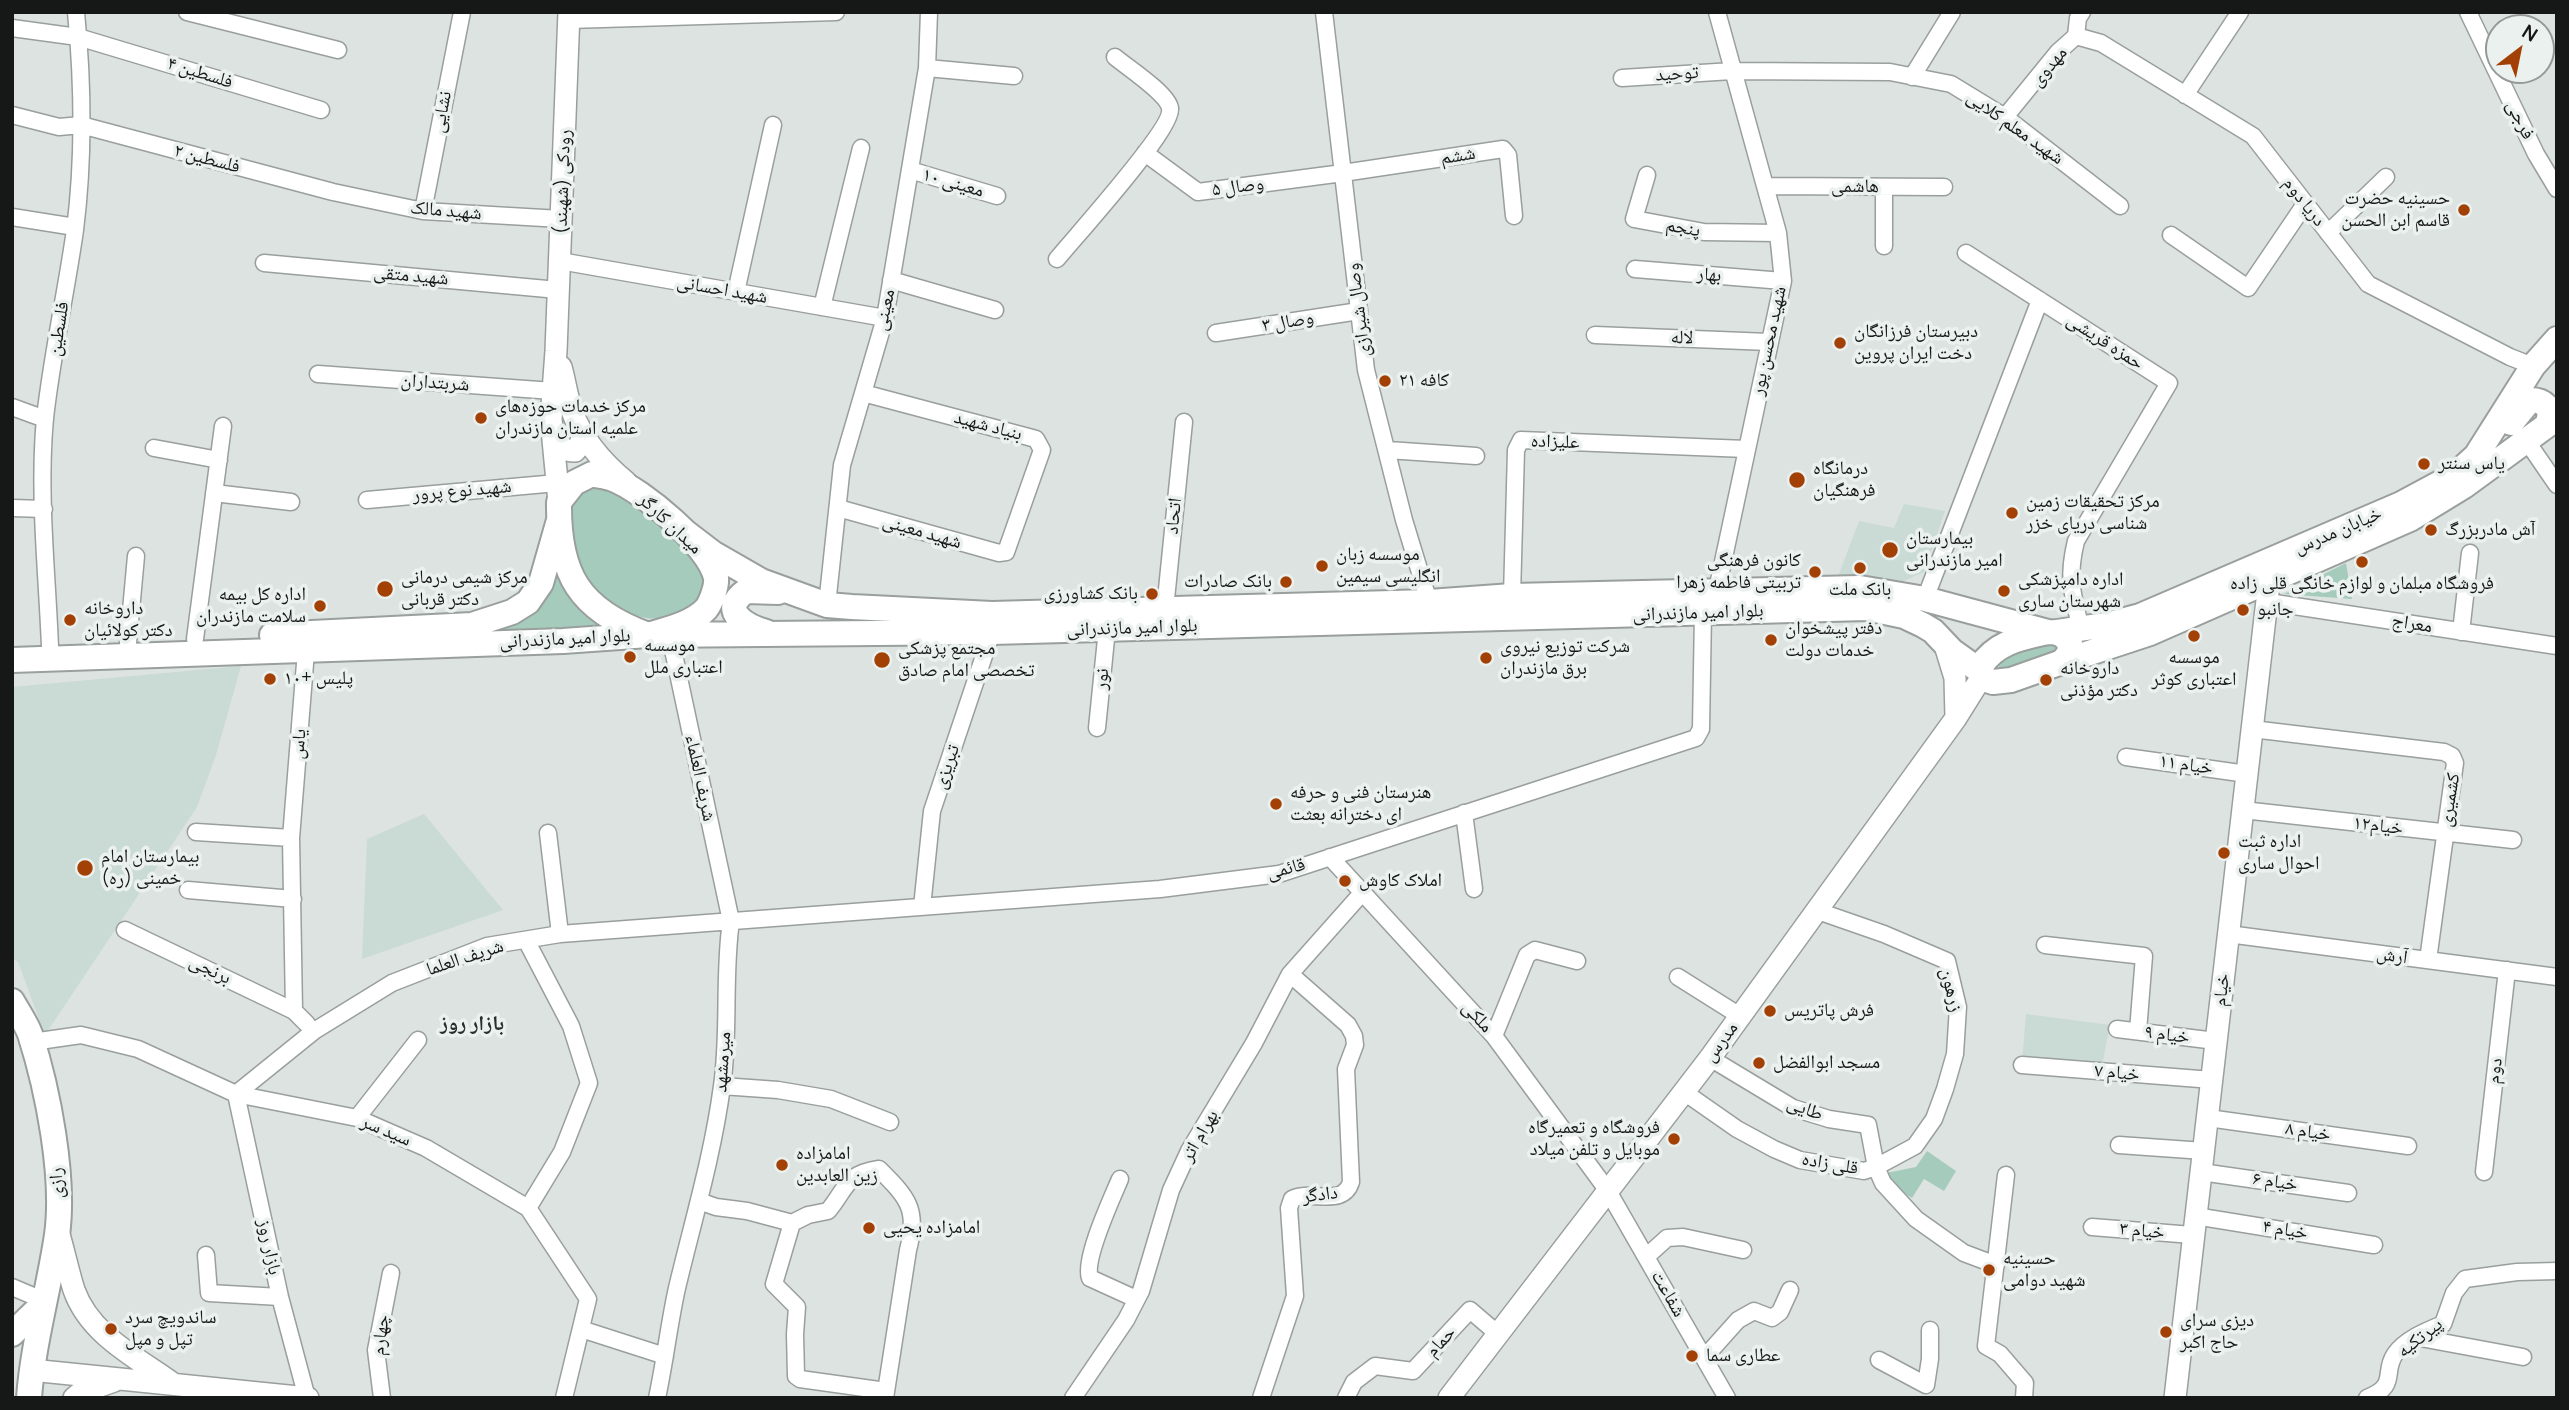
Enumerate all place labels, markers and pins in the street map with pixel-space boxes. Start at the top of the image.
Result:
place label: حسینیه حضرت قاسم ابن الحسن [2341,188,2450,232]
marker: حسینیه حضرت قاسم ابن الحسن [2456,202,2472,218]
place label: دبیرستان فرزانگان دخت ایران پروین [1854,321,1978,365]
marker: دبیرستان فرزانگان دخت ایران پروین [1832,335,1848,351]
place label: کافه ۲۱ [1399,370,1449,392]
marker: کافه ۲۱ [1377,373,1393,389]
place label: مرکز خدمات حوزه‌های علمیه استان مازندران [495,396,646,440]
marker: مرکز خدمات حوزه‌های علمیه استان مازندران [473,410,489,426]
place label: یاس سنتر [2438,453,2505,475]
marker: یاس سنتر [2416,456,2432,472]
place label: درمانگاه فرهنگیان [1813,458,1875,502]
marker: درمانگاه فرهنگیان [1787,470,1807,490]
place label: مرکز تحقیقات زمین شناسی دریای خزر [2026,491,2160,535]
marker: مرکز تحقیقات زمین شناسی دریای خزر [2004,505,2020,521]
place label: آش مادربزرگ [2445,519,2535,541]
marker: آش مادربزرگ [2423,522,2439,538]
place label: بیمارستان امیر مازندرانی [1906,528,2003,572]
marker: بیمارستان امیر مازندرانی [1880,540,1900,560]
place label: موسسه زبان انگلیسی سیمین [1336,544,1441,588]
place label: کانون فرهنگی تربیتی فاطمه زهرا [1676,550,1801,594]
marker: فروشگاه مبلمان و لوازم خانگی قلی زاده [2354,554,2370,570]
marker: موسسه زبان انگلیسی سیمین [1314,558,1330,574]
marker: بانک ملت [1852,560,1868,576]
marker: کانون فرهنگی تربیتی فاطمه زهرا [1807,564,1823,580]
place label: مرکز شیمی درمانی دکتر قربانی [401,567,528,611]
place label: اداره دامپزشکی شهرستان ساری [2018,569,2124,613]
place label: بانک صادرات [1184,571,1272,593]
place label: فروشگاه مبلمان و لوازم خانگی قلی زاده [2230,573,2494,595]
marker: بانک صادرات [1278,574,1294,590]
marker: مرکز شیمی درمانی دکتر قربانی [375,579,395,599]
place label: بانک ملت [1829,579,1891,601]
place label: بانک کشاورزی [1044,583,1138,605]
marker: اداره دامپزشکی شهرستان ساری [1996,583,2012,599]
place label: اداره کل بیمه سلامت مازندران [196,584,306,628]
marker: بانک کشاورزی [1144,586,1160,602]
place label: داروخانه دکتر کولائیان [84,598,173,642]
marker: اداره کل بیمه سلامت مازندران [312,598,328,614]
place label: جانبو [2257,599,2294,621]
marker: جانبو [2235,602,2251,618]
marker: داروخانه دکتر کولائیان [62,612,78,628]
place label: دفتر پیشخوان خدمات دولت [1785,618,1882,662]
marker: موسسه اعتباری کوثر [2186,628,2202,644]
marker: دفتر پیشخوان خدمات دولت [1763,632,1779,648]
place label: موسسه اعتباری ملل [644,635,723,679]
place label: شرکت توزیع نیروی برق مازندران [1500,636,1630,680]
place label: مجتمع پزشکی تخصصی امام صادق [898,638,1035,682]
place label: موسسه اعتباری کوثر [2151,647,2237,691]
marker: موسسه اعتباری ملل [622,649,638,665]
marker: مجتمع پزشکی تخصصی امام صادق [872,650,892,670]
marker: شرکت توزیع نیروی برق مازندران [1478,650,1494,666]
place label: داروخانه دکتر مؤذنی [2060,658,2138,702]
place label: پلیس +١٠ [284,668,353,690]
marker: پلیس +١٠ [262,671,278,687]
marker: داروخانه دکتر مؤذنی [2038,672,2054,688]
place label: هنرستان فنی و حرفه ای دخترانه بعثت [1290,782,1431,826]
marker: هنرستان فنی و حرفه ای دخترانه بعثت [1268,796,1284,812]
place label: اداره ثبت احوال ساری [2238,831,2320,875]
marker: اداره ثبت احوال ساری [2216,845,2232,861]
place label: بیمارستان امام خمینی (ره) [101,846,199,890]
marker: بیمارستان امام خمینی (ره) [75,858,95,878]
place label: املاک کاوش [1359,870,1442,892]
marker: املاک کاوش [1337,873,1353,889]
place label: فرش پاتریس [1784,1000,1874,1022]
marker: فرش پاتریس [1762,1003,1778,1019]
place label: مسجد ابوالفضل [1773,1052,1880,1074]
marker: مسجد ابوالفضل [1751,1055,1767,1071]
place label: فروشگاه و تعمیرگاه موبایل و تلفن میلاد [1528,1117,1660,1161]
marker: فروشگاه و تعمیرگاه موبایل و تلفن میلاد [1666,1131,1682,1147]
place label: امامزاده زین العابدین [796,1143,878,1187]
marker: امامزاده زین العابدین [774,1157,790,1173]
place label: امامزاده یحیی [883,1217,980,1239]
marker: امامزاده یحیی [861,1220,877,1236]
place label: حسینیه شهید دوامی [2003,1248,2085,1292]
marker: حسینیه شهید دوامی [1981,1262,1997,1278]
place label: ساندویچ سرد تپل و مپل [125,1307,216,1351]
place label: دیزی سرای حاج اکبر [2180,1310,2254,1354]
marker: ساندویچ سرد تپل و مپل [103,1321,119,1337]
marker: دیزی سرای حاج اکبر [2158,1324,2174,1340]
place label: عطاری سما [1706,1345,1780,1367]
marker: عطاری سما [1684,1348,1700,1364]

